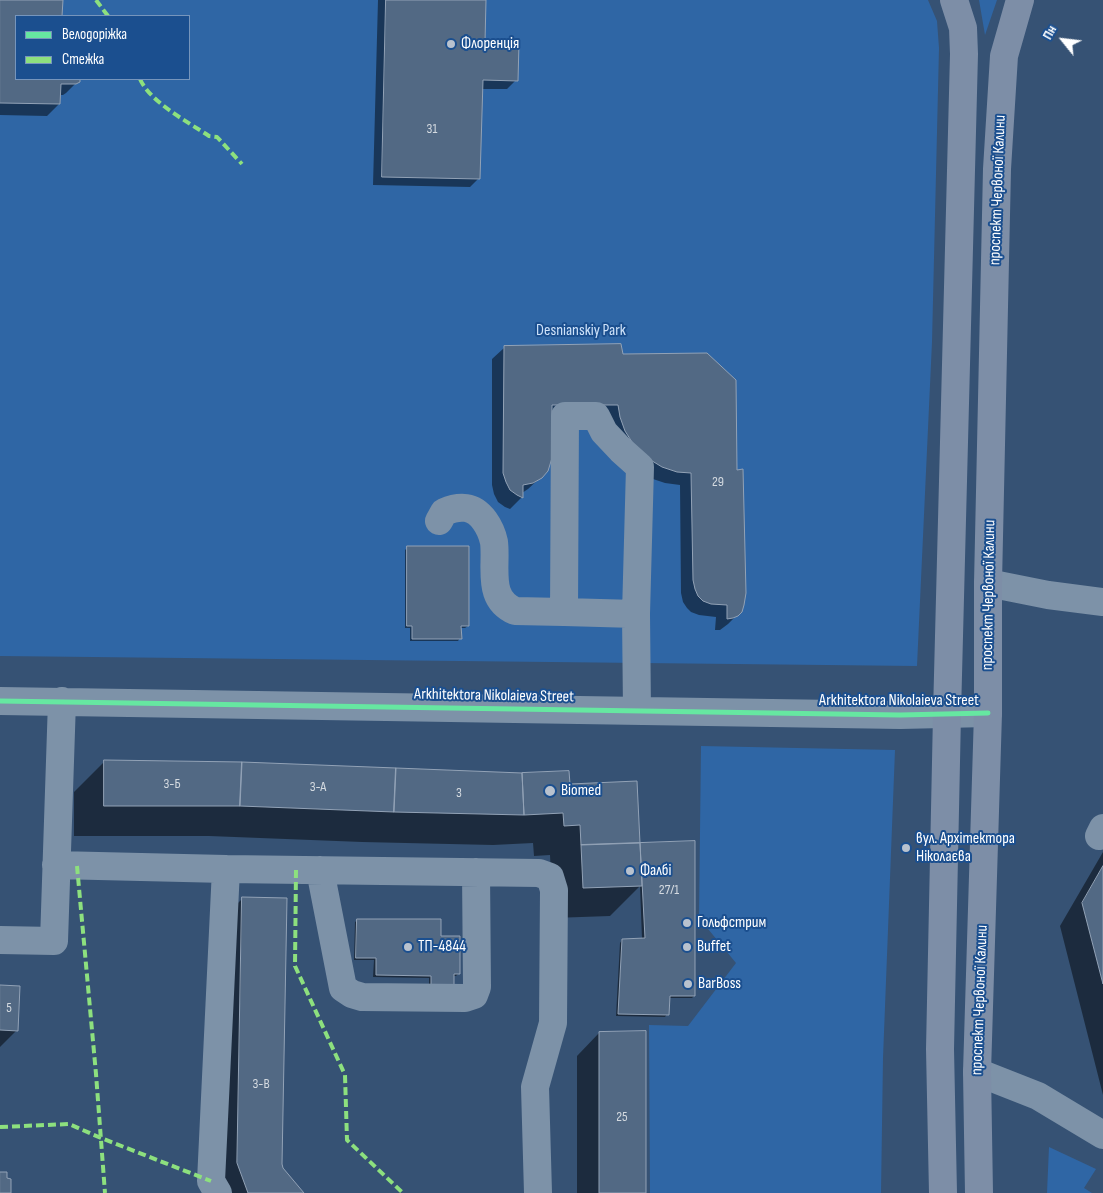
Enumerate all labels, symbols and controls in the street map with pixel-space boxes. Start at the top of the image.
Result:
legend [15,15,190,80]
north arrow [1038,15,1088,65]
text: Пн [1039,22,1060,43]
text: Велодоріжка [62,25,127,44]
place label: Флоренція [461,34,519,54]
marker: Флоренція [445,38,457,50]
text: Стежка [62,50,104,69]
street label: проспект Червоної Калини [986,114,1010,266]
house number: 31 [427,121,437,137]
park label: Desnianskiy Park [536,321,626,341]
house number: 29 [712,474,724,490]
street label: проспект Червоної Калини [978,520,1000,670]
street label: Arkhitektora Nikolaieva Street [414,685,574,707]
street label: Arkhitektora Nikolaieva Street [819,691,979,711]
house number: 3-Б [163,776,181,792]
house number: 3-А [310,779,326,795]
place label: Biomed [561,781,601,801]
marker: Biomed [543,784,557,798]
house number: 3 [456,785,462,801]
place label: вул. Архітектора Ніколаєва [916,829,1015,867]
marker: вул. Архітектора Ніколаєва [900,842,912,854]
place label: Фалбі [640,861,671,881]
marker: Фалбі [624,865,636,877]
house number: 27/1 [659,882,679,898]
place label: Гольфстрим [697,913,766,933]
marker: Гольфстрим [681,917,693,929]
street label: проспект Червоної Калини [968,924,992,1076]
place label: ТП-4844 [418,937,466,957]
place label: Buffet [697,937,731,957]
marker: ТП-4844 [402,941,414,953]
marker: Buffet [681,941,693,953]
place label: BarBoss [698,974,741,994]
marker: BarBoss [682,978,694,990]
house number: 5 [6,1000,12,1016]
house number: 3-В [252,1076,270,1092]
house number: 25 [616,1109,628,1125]

